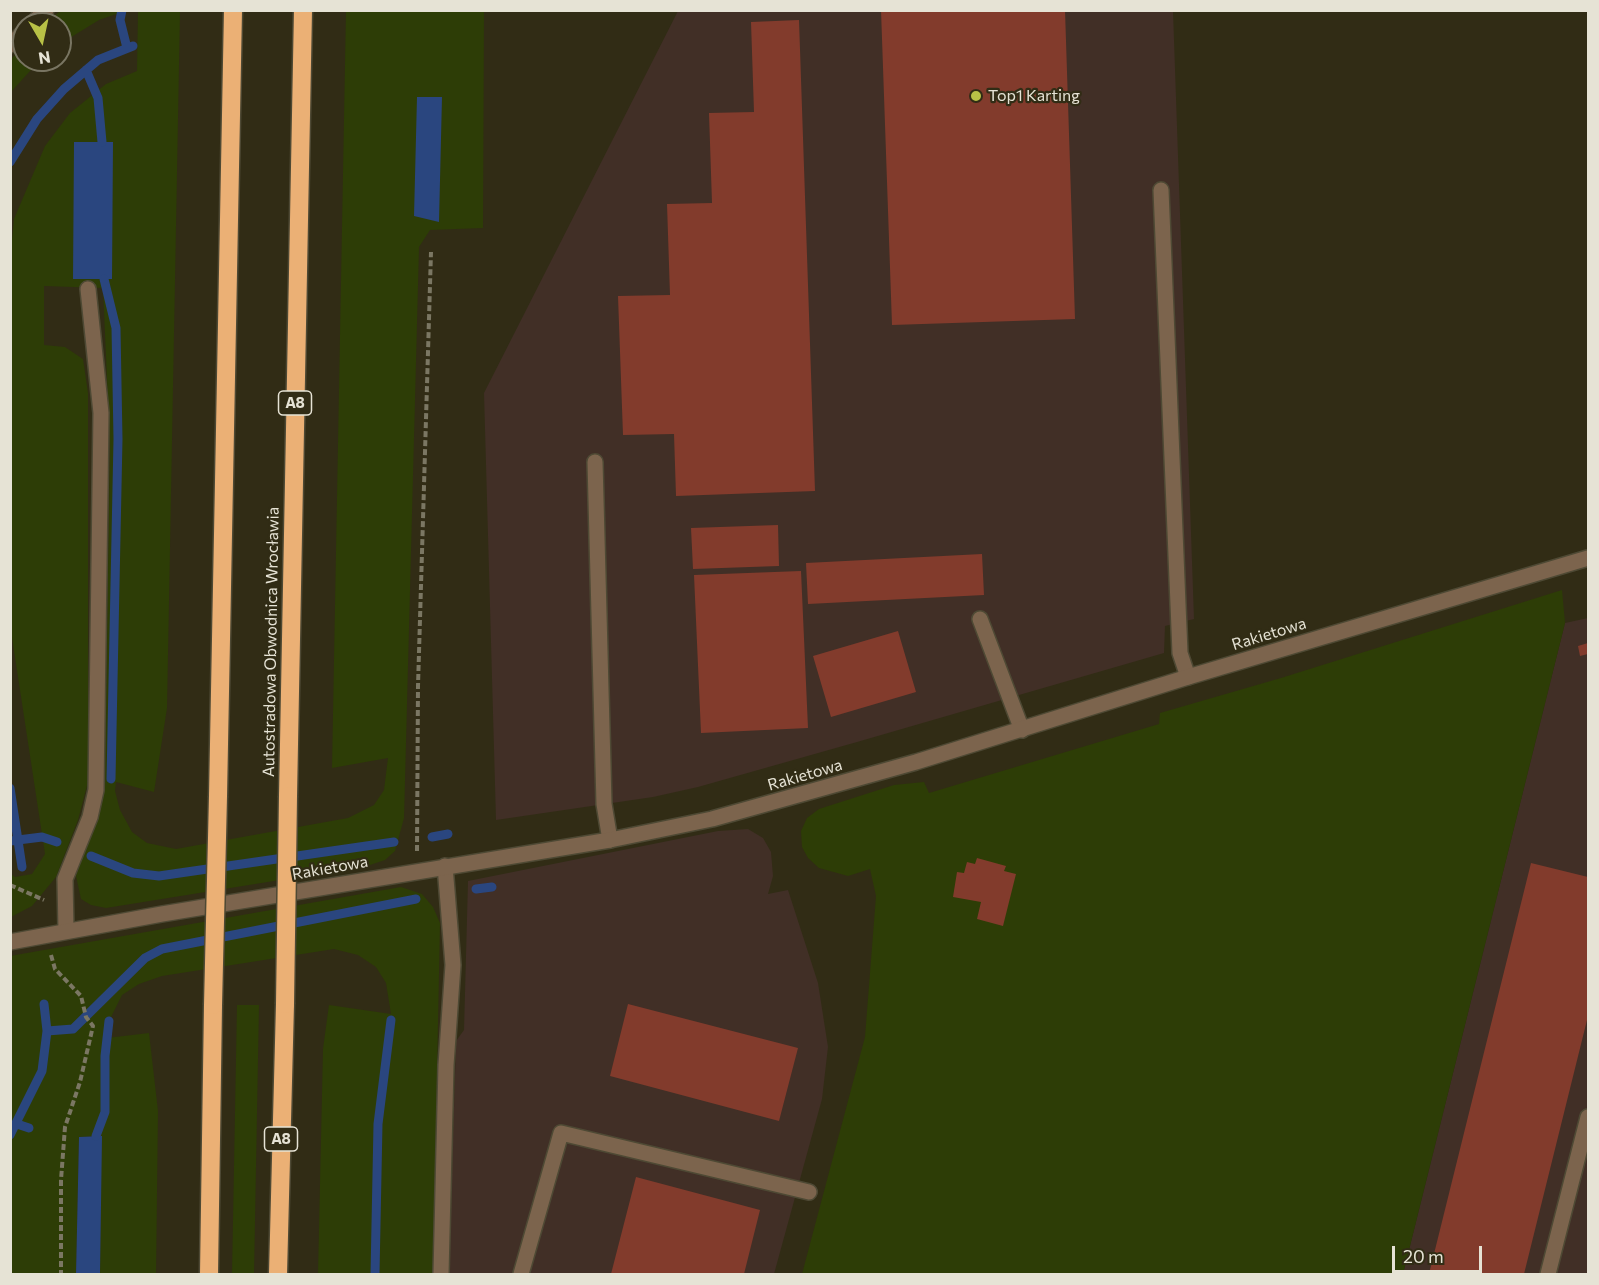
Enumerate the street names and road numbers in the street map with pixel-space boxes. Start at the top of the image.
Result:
road number: A8 [278,391,312,415]
street label: Autostradowa Obwodnica Wrocławia [259,507,283,777]
street label: Rakietowa [1229,614,1309,654]
street label: Rakietowa [765,755,845,795]
street label: Rakietowa [290,852,370,884]
road number: A8 [264,1127,298,1151]

